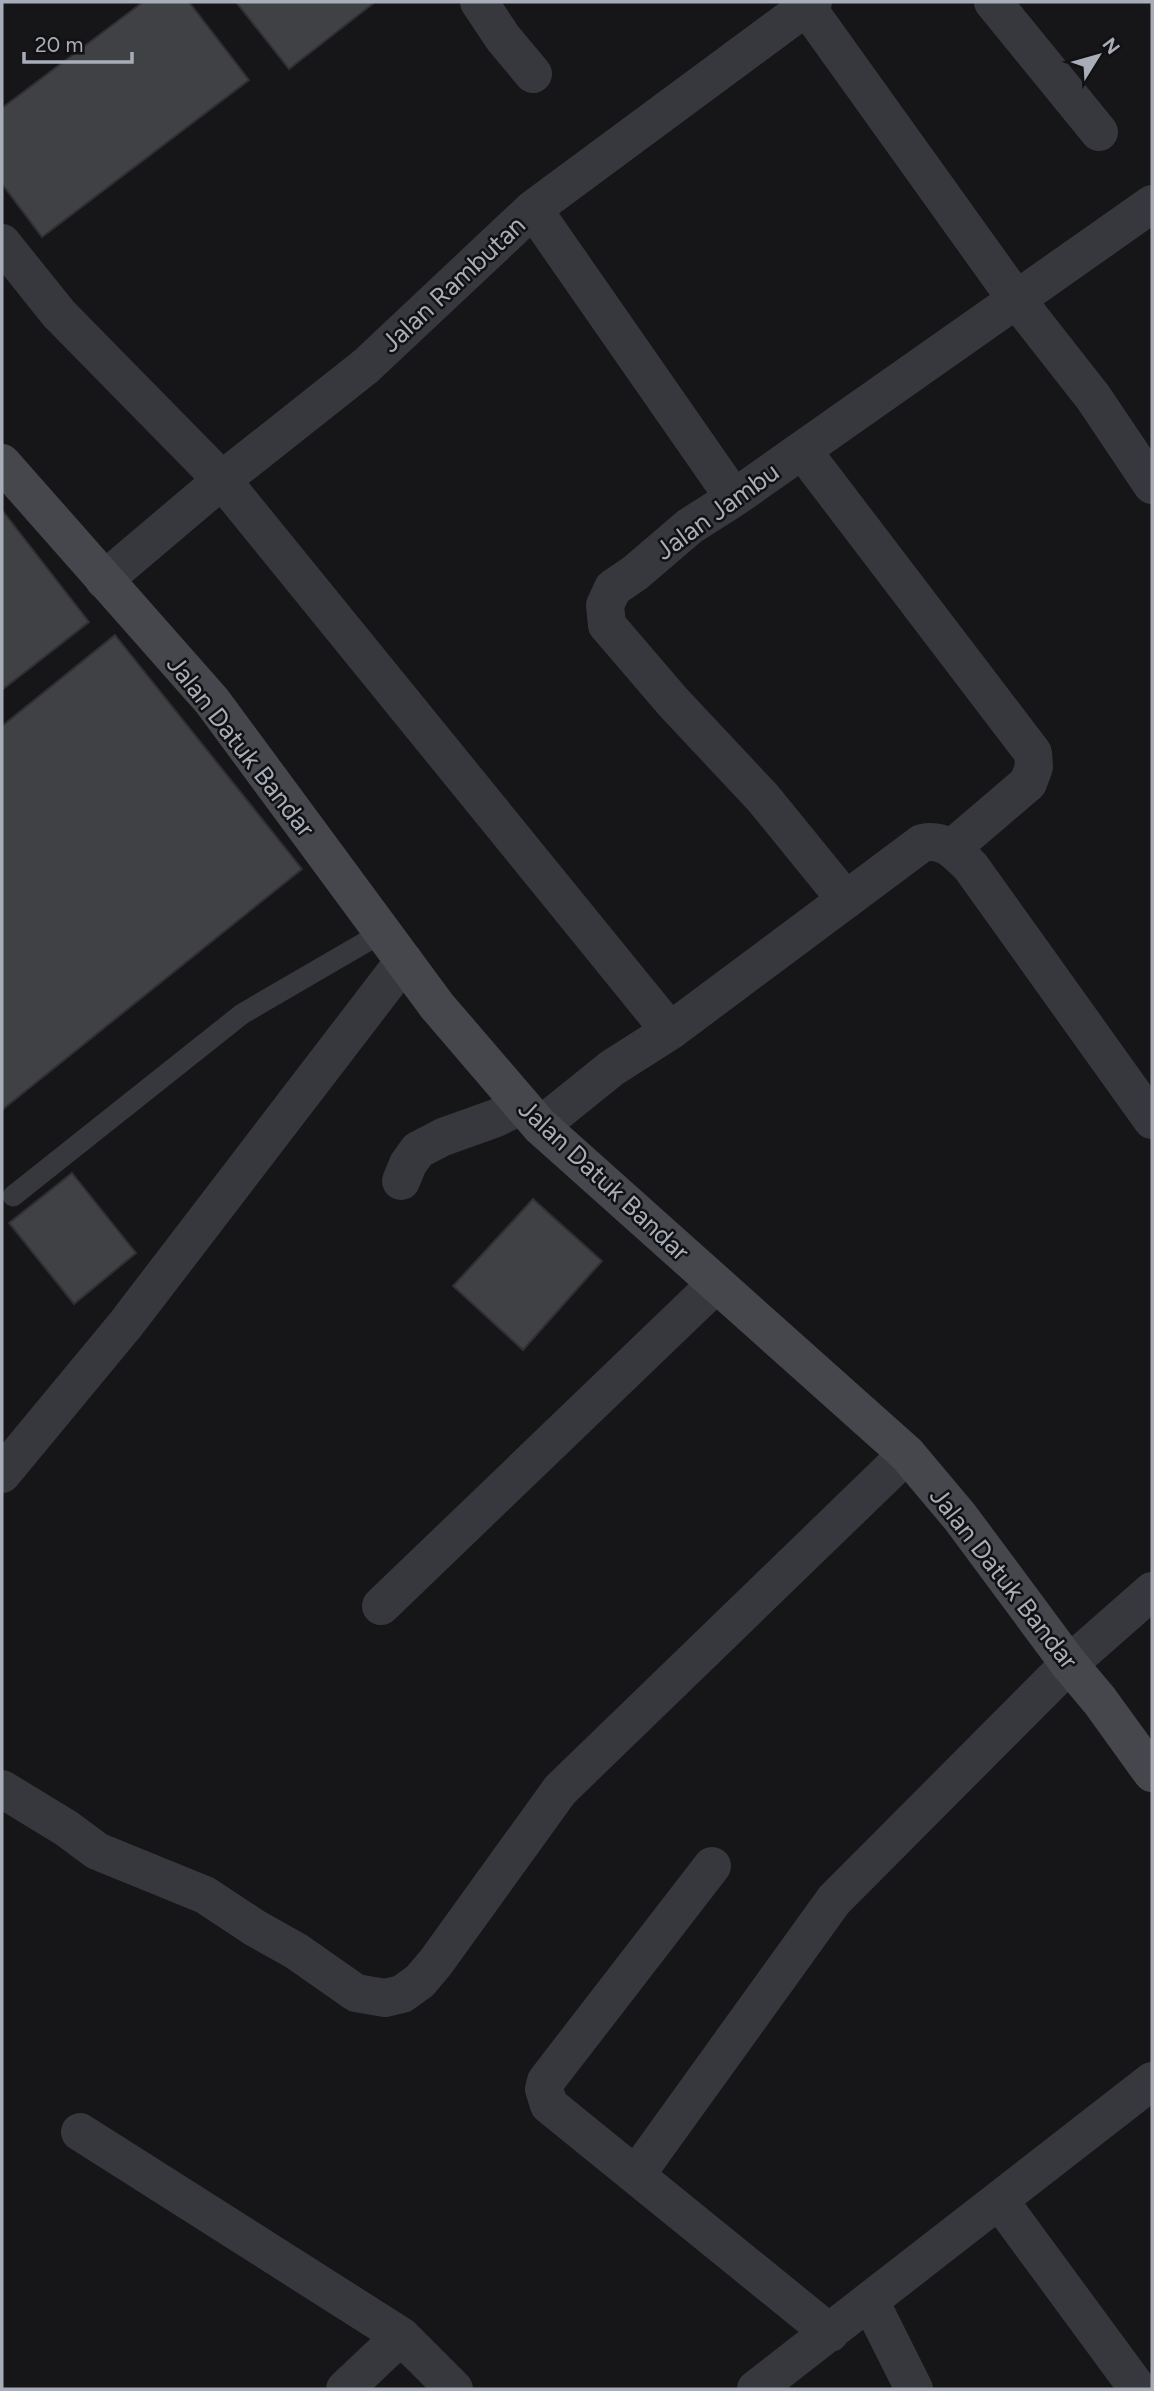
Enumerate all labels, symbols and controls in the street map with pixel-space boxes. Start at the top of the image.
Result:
scale bar [24,21,133,65]
north arrow [1063,21,1133,91]
text: 20 m [35,32,83,57]
text: N [1098,33,1125,59]
street label: Jalan Rambutan [374,209,532,359]
street label: Jalan Jambu [649,455,785,567]
street label: Jalan Datuk Bandar [160,649,322,843]
street label: Jalan Datuk Bandar [512,1093,696,1268]
street label: Jalan Datuk Bandar [923,1481,1085,1675]

